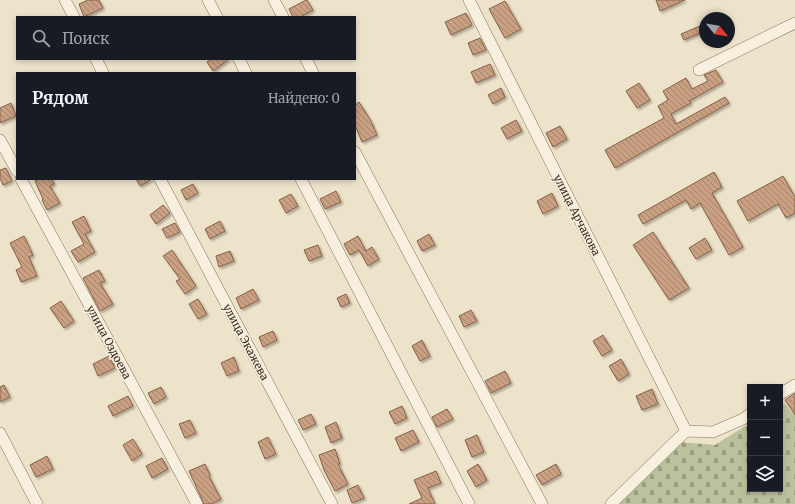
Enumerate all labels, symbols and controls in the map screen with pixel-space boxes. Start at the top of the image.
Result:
north arrow [699,12,735,48]
search box [16,16,356,60]
icon: search [30,27,52,49]
text: Поиск [62,29,109,48]
text: Рядом [32,87,88,109]
text: Найдено: 0 [268,90,340,107]
street label: улица Арчакова [551,172,604,258]
street label: улица Экажева [220,301,272,383]
street label: улица Оздоева [84,303,134,381]
map controls [747,384,783,492]
button: + [747,384,783,420]
button: − [747,420,783,456]
button: layers [747,456,783,492]

